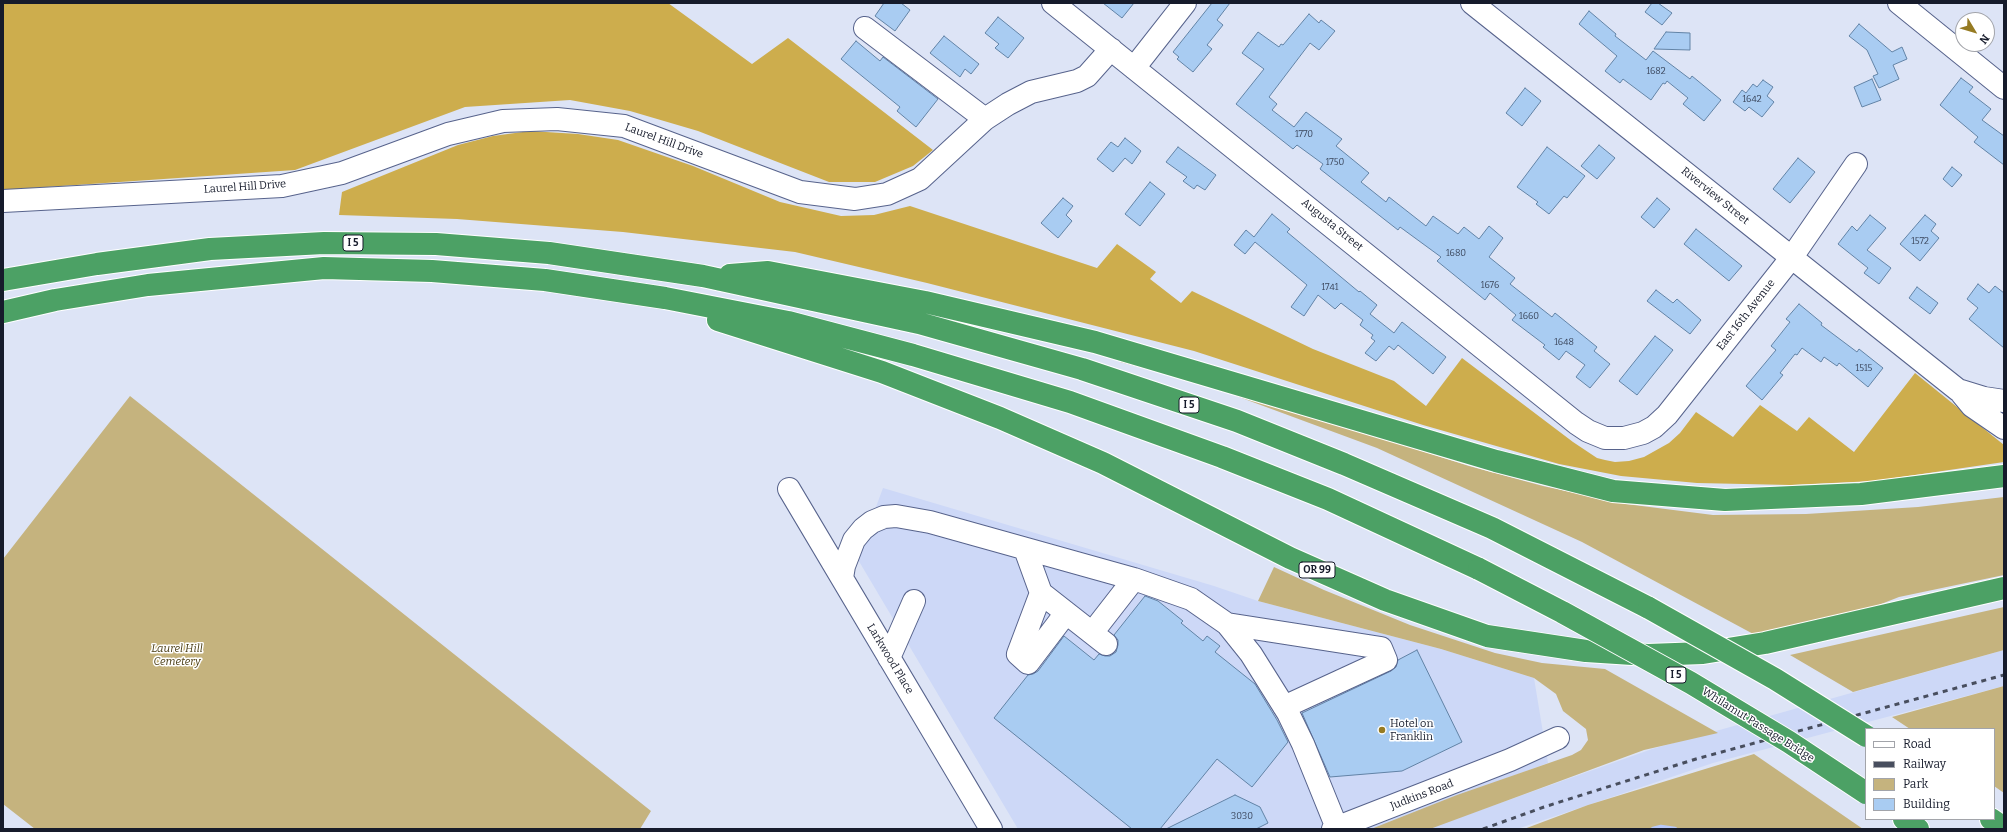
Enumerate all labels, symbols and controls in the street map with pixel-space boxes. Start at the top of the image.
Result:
north arrow [1955,12,1995,52]
text: N [1976,32,1992,46]
house number: 1682 [1646,66,1666,76]
house number: 1642 [1742,94,1762,104]
street label: Laurel Hill Drive [623,121,705,161]
house number: 1770 [1295,129,1313,139]
house number: 1750 [1326,157,1344,167]
street label: Riverview Street [1678,165,1752,227]
street label: Laurel Hill Drive [203,178,287,196]
street label: Augusta Street [1298,196,1366,254]
road number: I 5 [343,235,363,251]
house number: 1572 [1911,236,1929,246]
house number: 1680 [1446,248,1466,258]
street label: East 16th Avenue [1714,277,1778,353]
house number: 1676 [1481,280,1499,290]
house number: 1741 [1322,282,1338,292]
house number: 1660 [1519,311,1539,321]
house number: 1648 [1554,337,1574,347]
house number: 1515 [1856,363,1872,373]
road number: I 5 [1179,397,1199,413]
road number: OR 99 [1299,562,1335,578]
street label: Larkwood Place [864,621,916,697]
park label: Laurel Hill Cemetery [151,642,203,668]
road number: I 5 [1666,667,1686,683]
street label: Whilamut Passage Bridge [1699,685,1817,765]
place label: Hotel on Franklin [1390,717,1433,743]
marker: Hotel on Franklin [1377,725,1387,735]
legend [1865,728,1995,820]
text: Road [1903,737,1931,751]
text: Railway [1903,757,1946,771]
street label: Judkins Road [1389,777,1455,813]
text: Park [1903,777,1928,791]
text: Building [1903,797,1950,811]
house number: 3030 [1231,811,1253,821]

